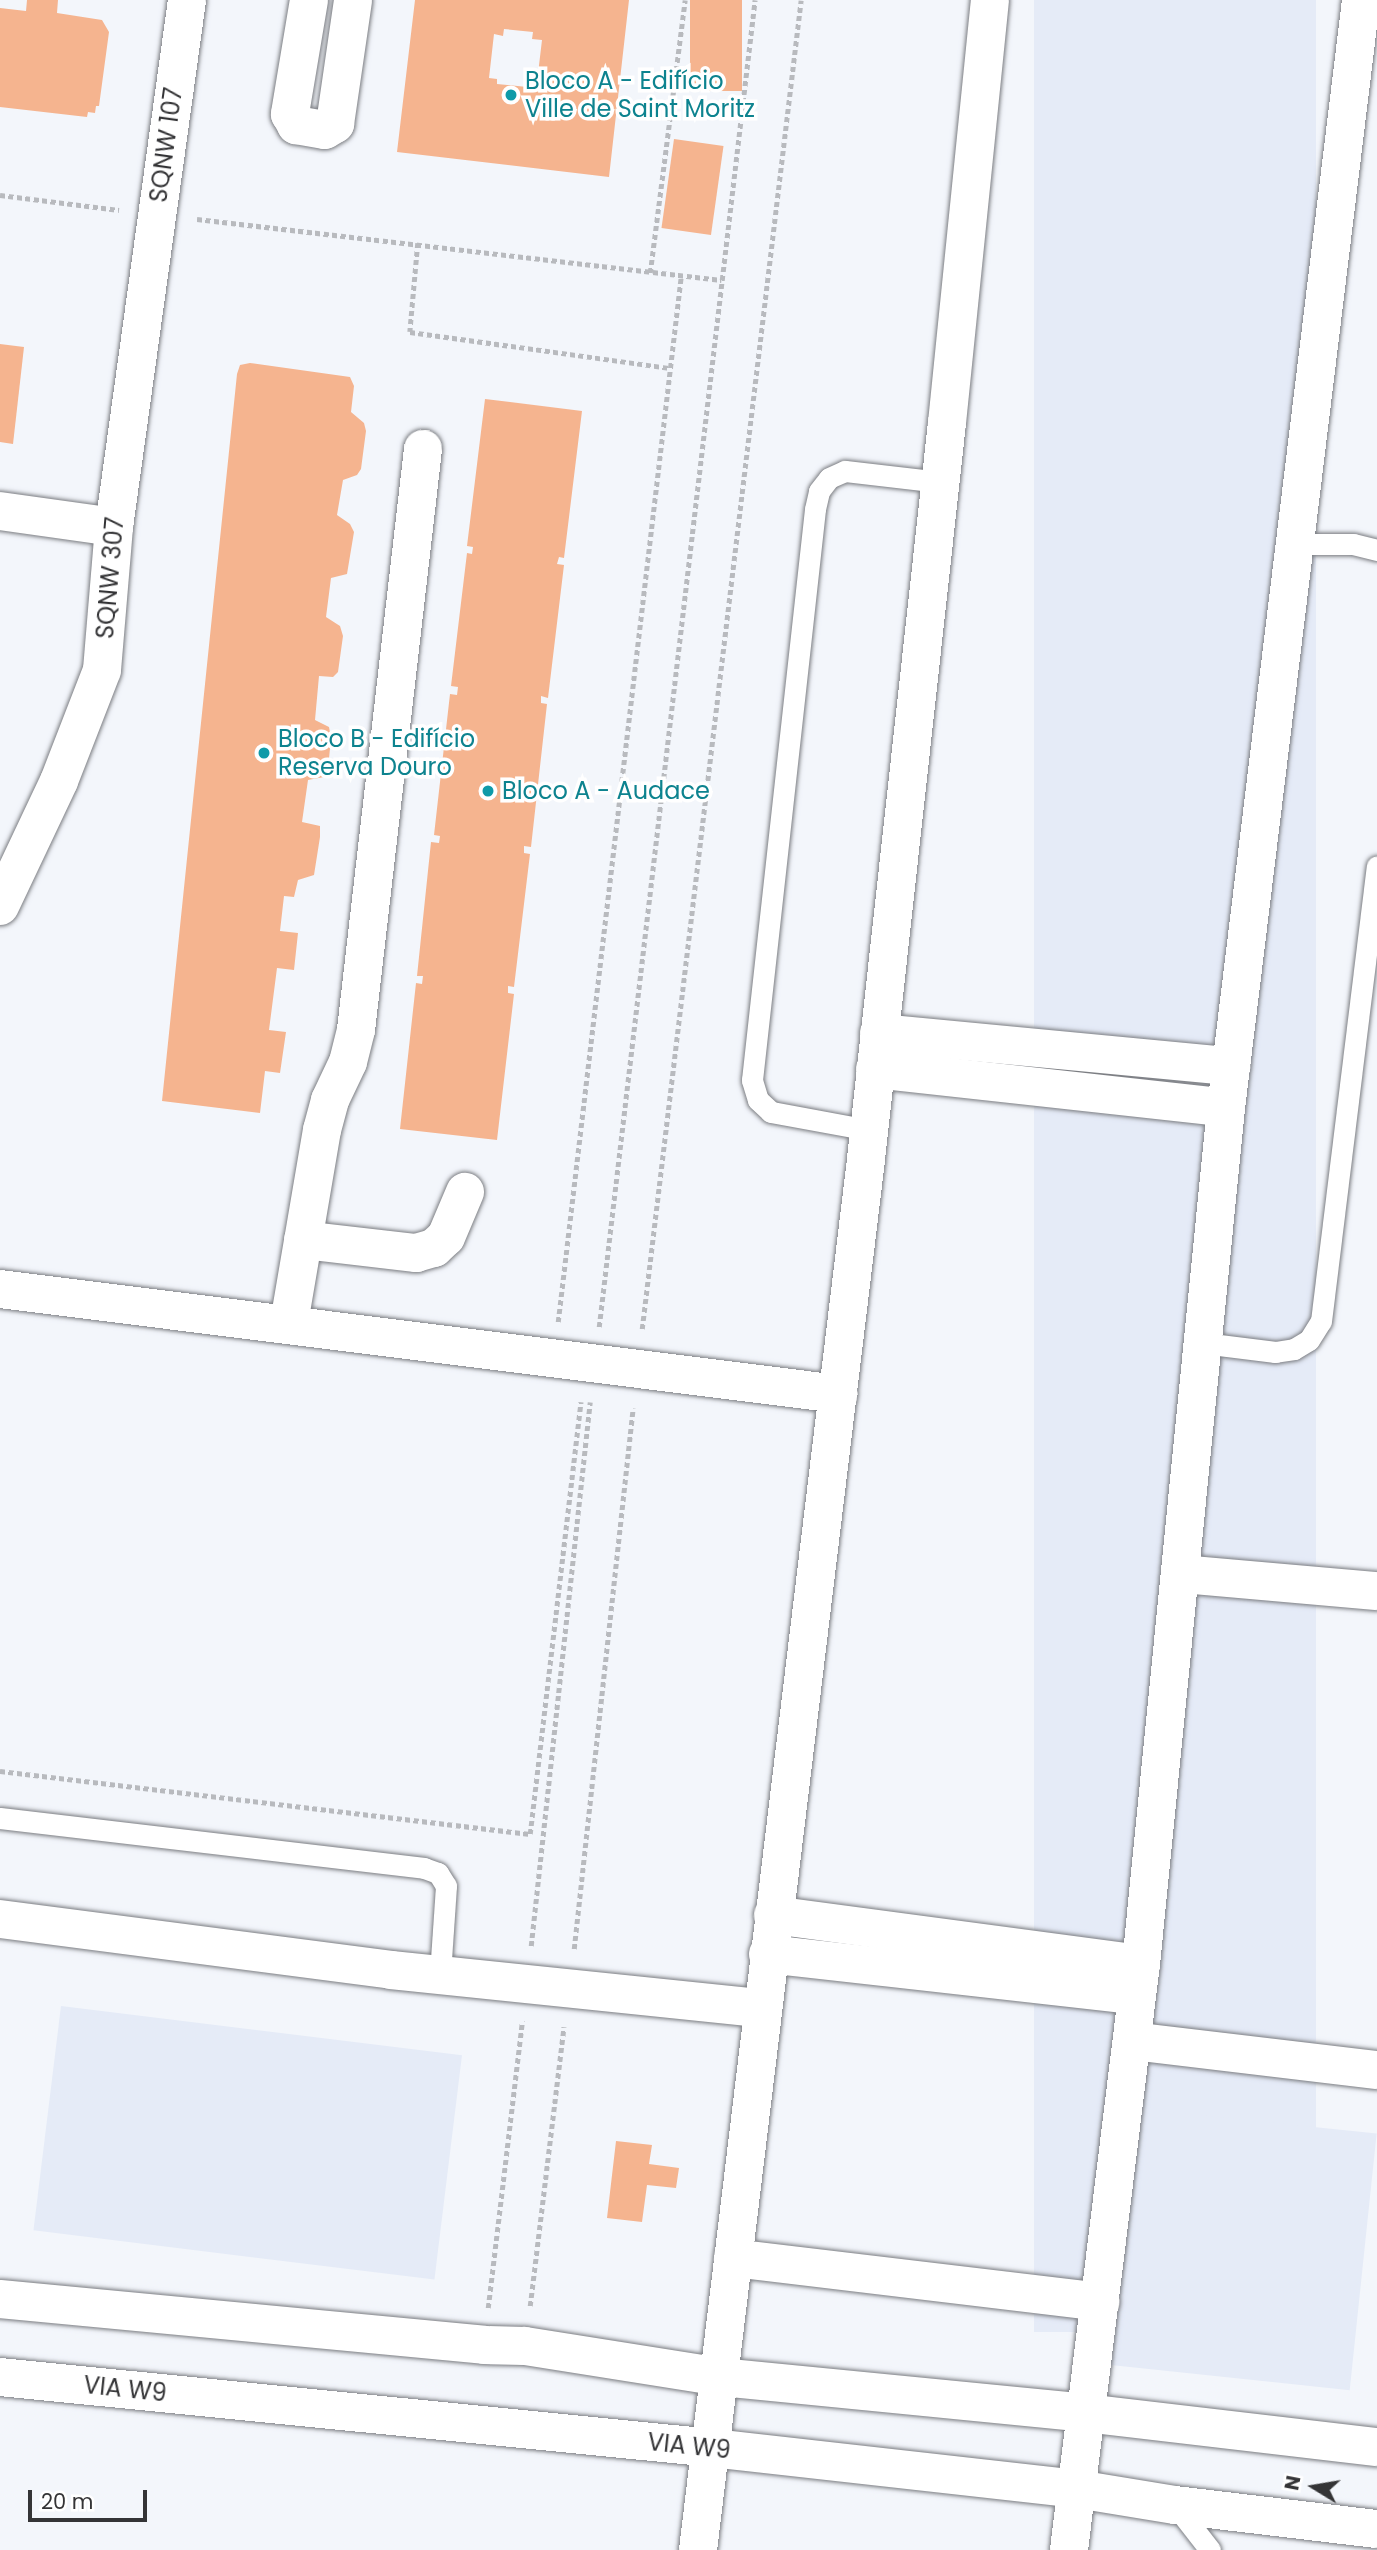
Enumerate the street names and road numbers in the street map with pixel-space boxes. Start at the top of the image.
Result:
street label: SQNW 107 [144,86,188,204]
street label: SQNW 307 [90,516,130,640]
street label: VIA W9 [82,2370,168,2408]
street label: VIA W9 [646,2427,732,2465]

